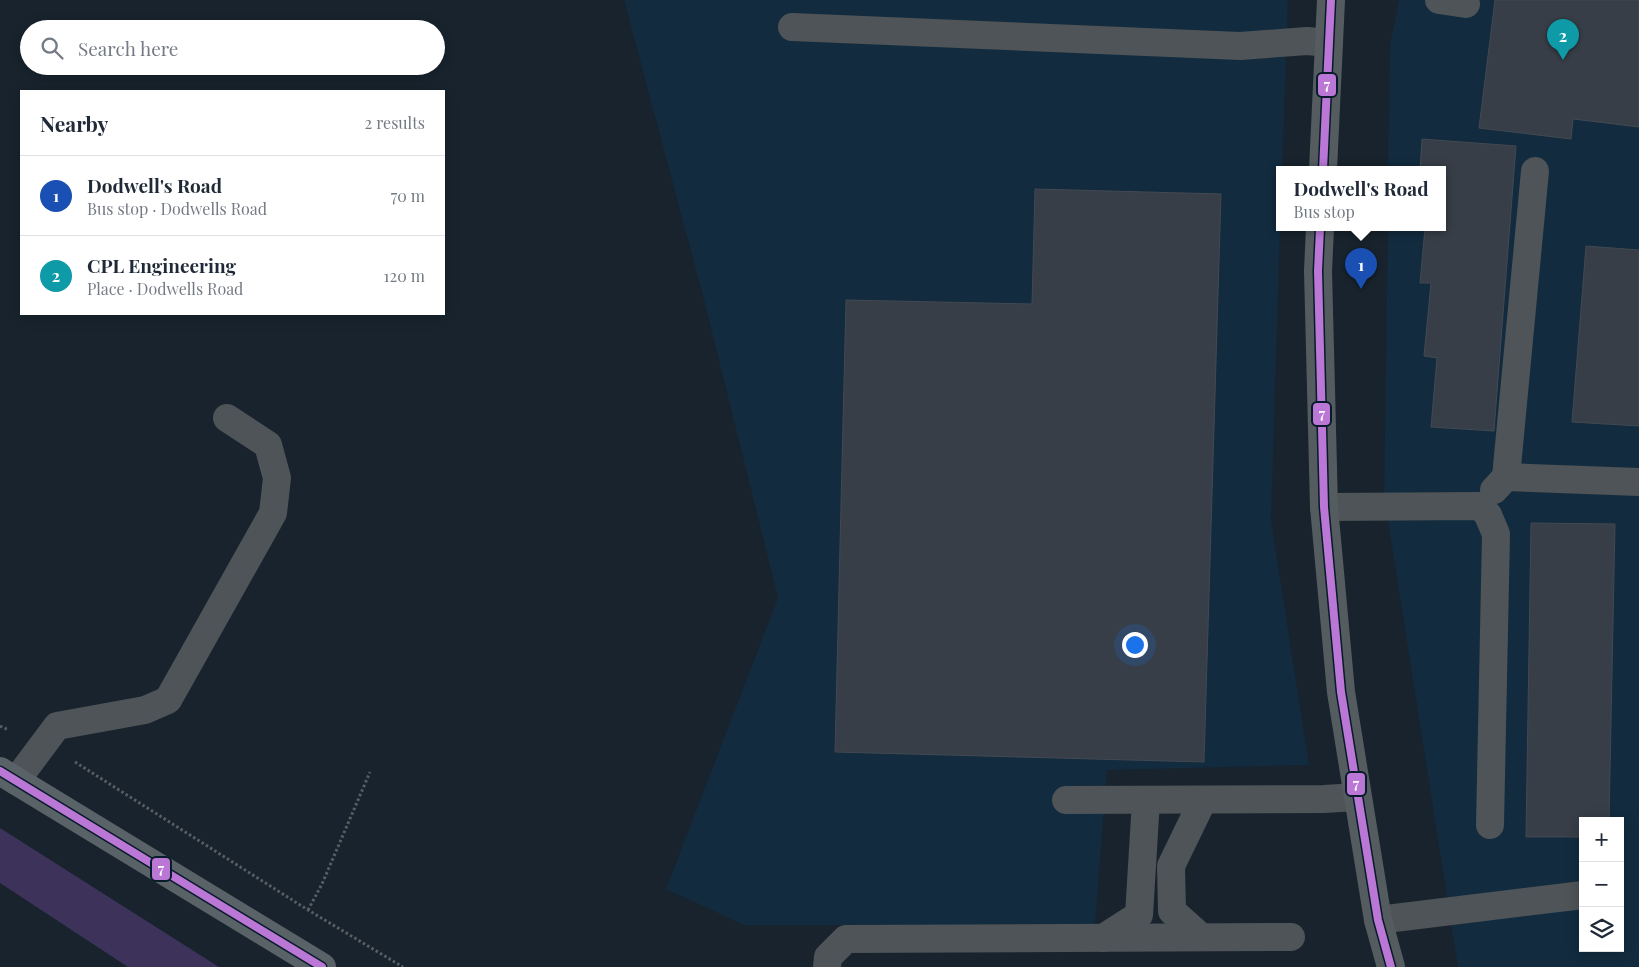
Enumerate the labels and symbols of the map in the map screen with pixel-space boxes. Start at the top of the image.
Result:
pin: 2 [1547,19,1579,60]
line badge: 7 [1317,73,1337,97]
text: 7 [1324,75,1331,94]
pin: 1 [1345,248,1377,289]
line badge: 7 [1312,402,1331,426]
text: 7 [1319,404,1326,423]
your location [1122,632,1148,658]
line badge: 7 [1346,772,1366,796]
text: 7 [1353,774,1360,793]
line badge: 7 [151,857,171,881]
text: 7 [158,859,165,878]

